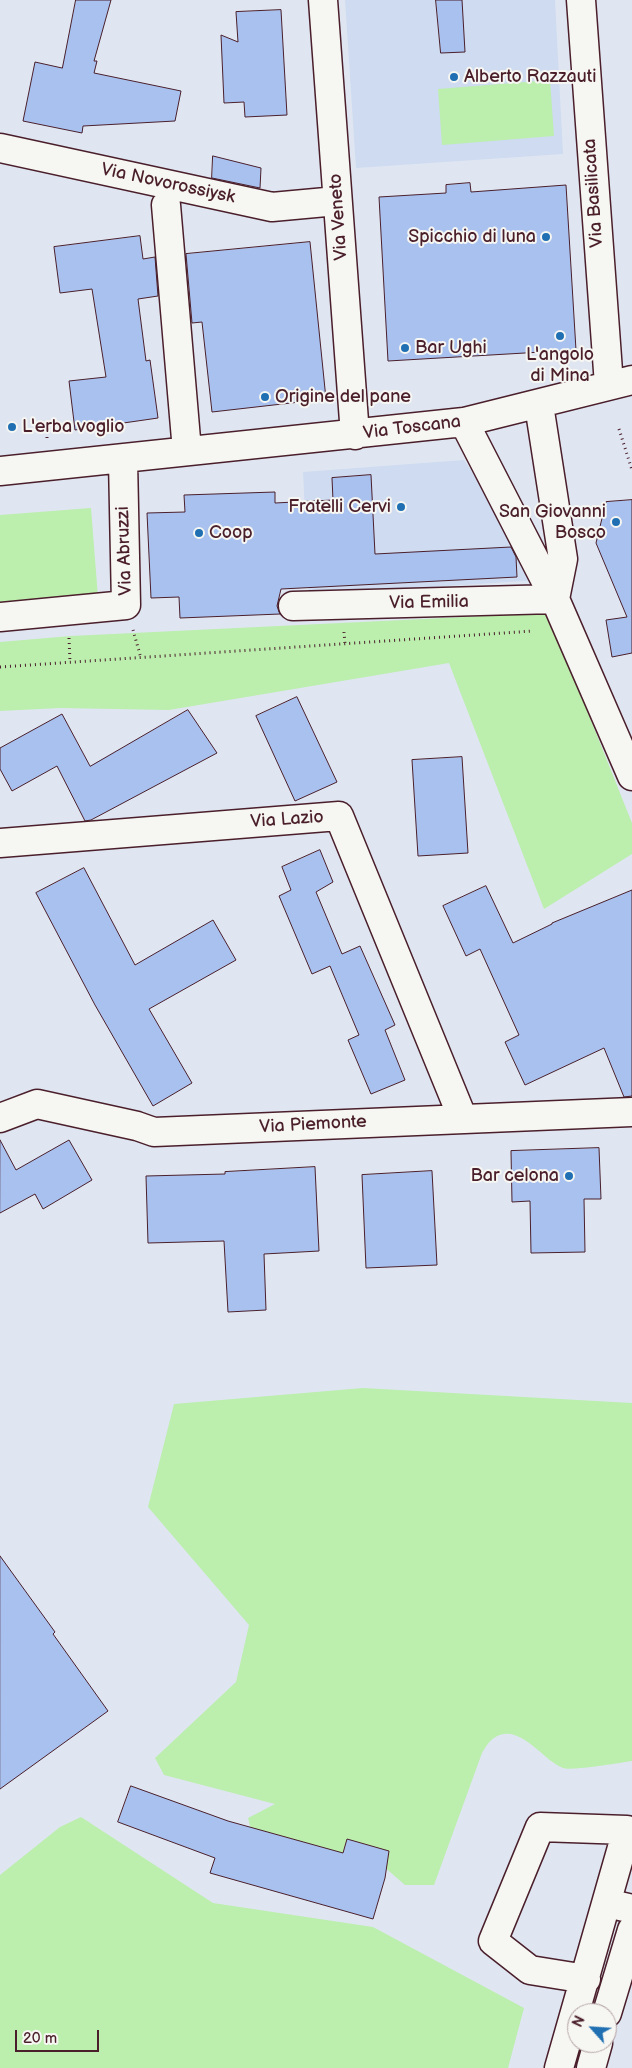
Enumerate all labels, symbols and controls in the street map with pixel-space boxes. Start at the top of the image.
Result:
place label: Alberto Razzauti [464,66,597,88]
marker: Alberto Razzauti [448,71,460,83]
street label: Via Basilicata [579,138,609,248]
street label: Via Novorossiysk [99,159,237,209]
street label: Via Veneto [325,173,353,261]
place label: Spicchio di luna [408,226,536,248]
marker: Spicchio di luna [540,231,552,243]
marker: L'angolo di Mina [554,330,566,342]
place label: Bar Ughi [415,337,487,359]
marker: Bar Ughi [399,342,411,354]
place label: L'angolo di Mina [526,344,594,386]
place label: Origine del pane [275,386,411,408]
marker: Origine del pane [259,391,271,403]
street label: Via Toscana [362,411,462,445]
place label: L'erba voglio [22,416,125,438]
marker: L'erba voglio [6,421,18,433]
place label: Fratelli Cervi [288,496,391,518]
marker: Fratelli Cervi [395,501,407,513]
place label: San Giovanni Bosco [499,501,606,544]
street label: Via Abruzzi [113,506,137,596]
marker: San Giovanni Bosco [610,516,622,528]
place label: Coop [209,522,253,544]
marker: Coop [193,527,205,539]
street label: Via Emilia [389,592,469,614]
street label: Via Lazio [250,807,324,833]
street label: Via Piemonte [259,1111,367,1139]
place label: Bar celona [470,1165,559,1187]
marker: Bar celona [563,1170,575,1182]
north arrow [567,2003,617,2053]
text: N [569,2013,589,2030]
scale bar [18,2020,101,2052]
text: 20 m [23,2029,57,2048]

